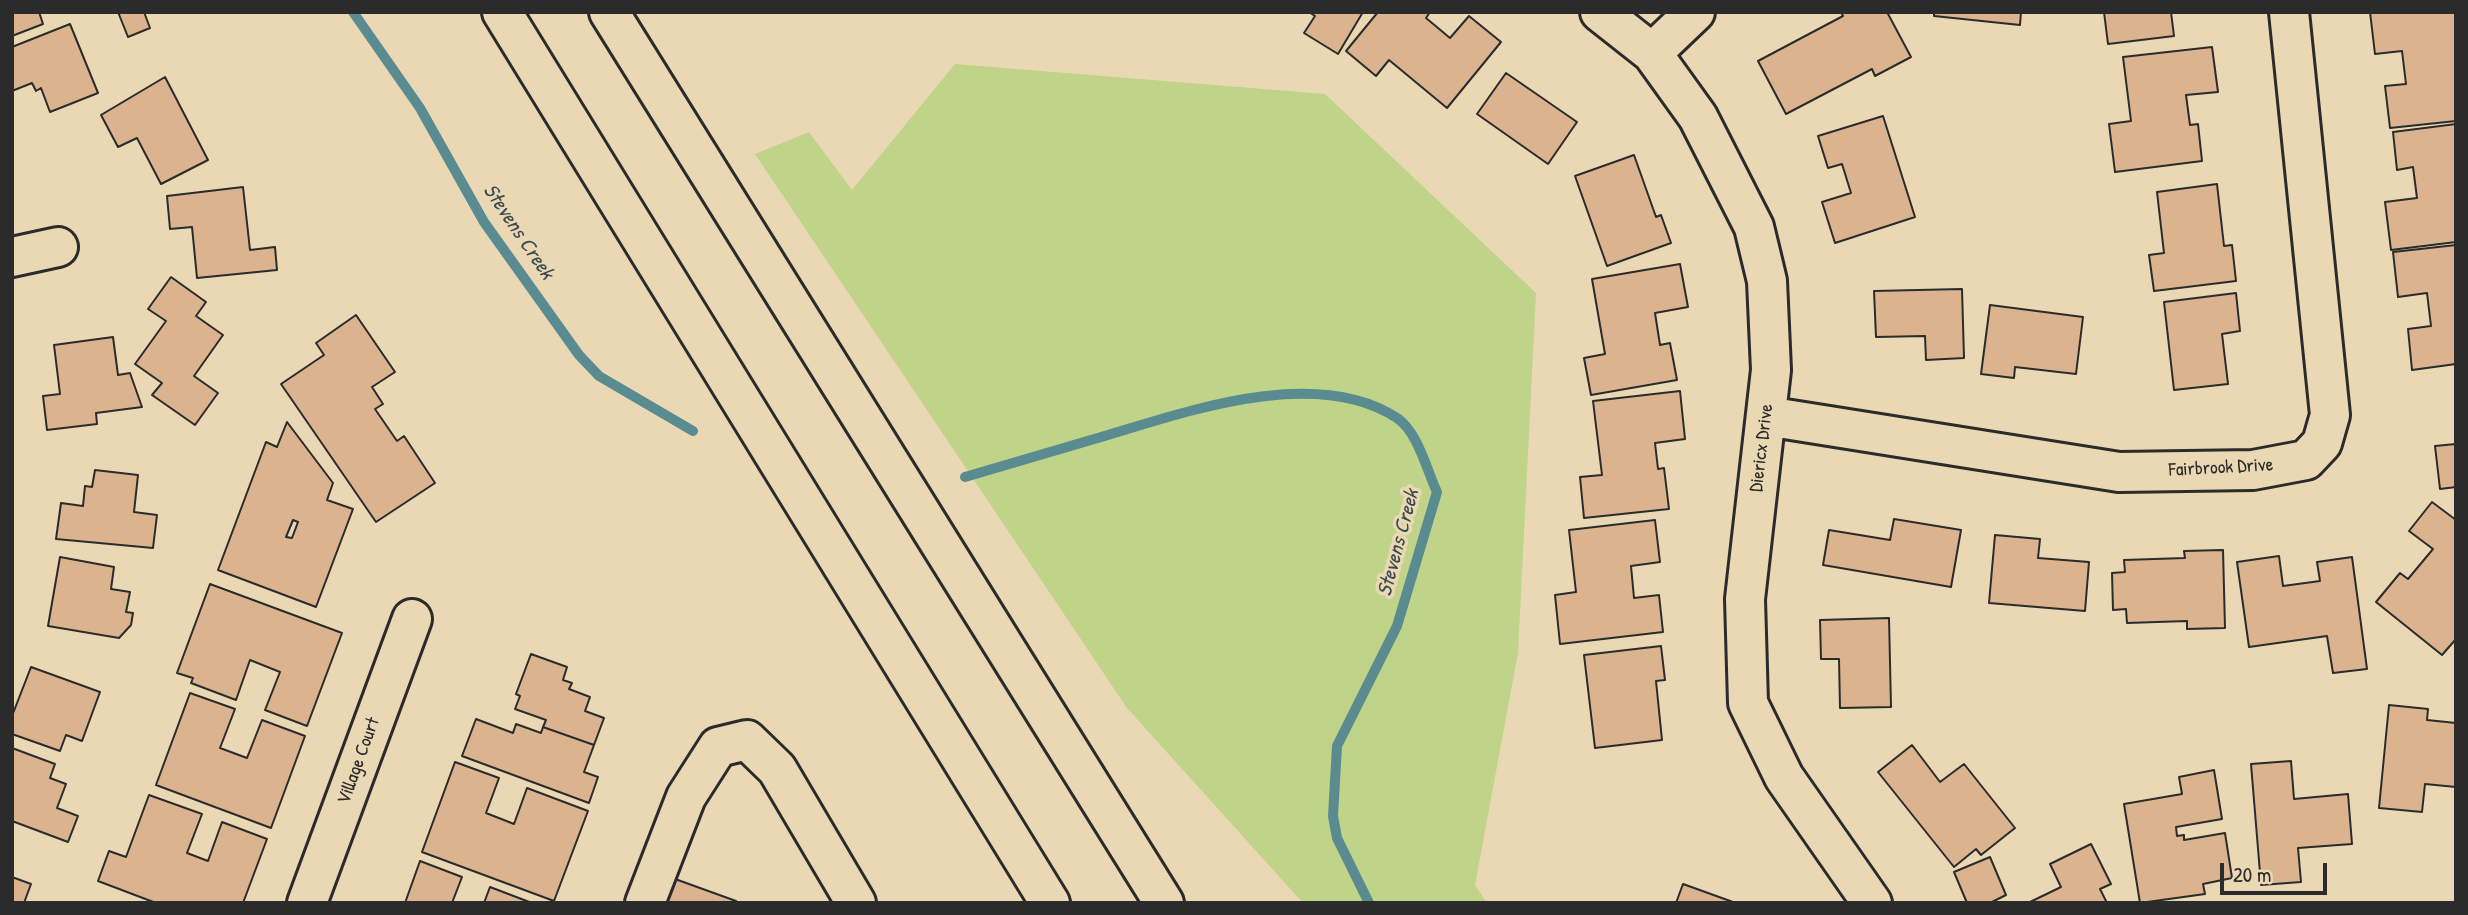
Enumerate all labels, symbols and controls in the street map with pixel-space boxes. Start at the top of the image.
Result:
water label: Stevens Creek [477,180,559,284]
street label: Diericx Drive [1745,403,1779,493]
street label: Fairbrook Drive [2168,454,2274,482]
water label: Stevens Creek [1373,487,1425,599]
street label: Village Court [333,715,385,807]
scale bar [2223,848,2330,892]
text: 20 m [2233,860,2271,889]

